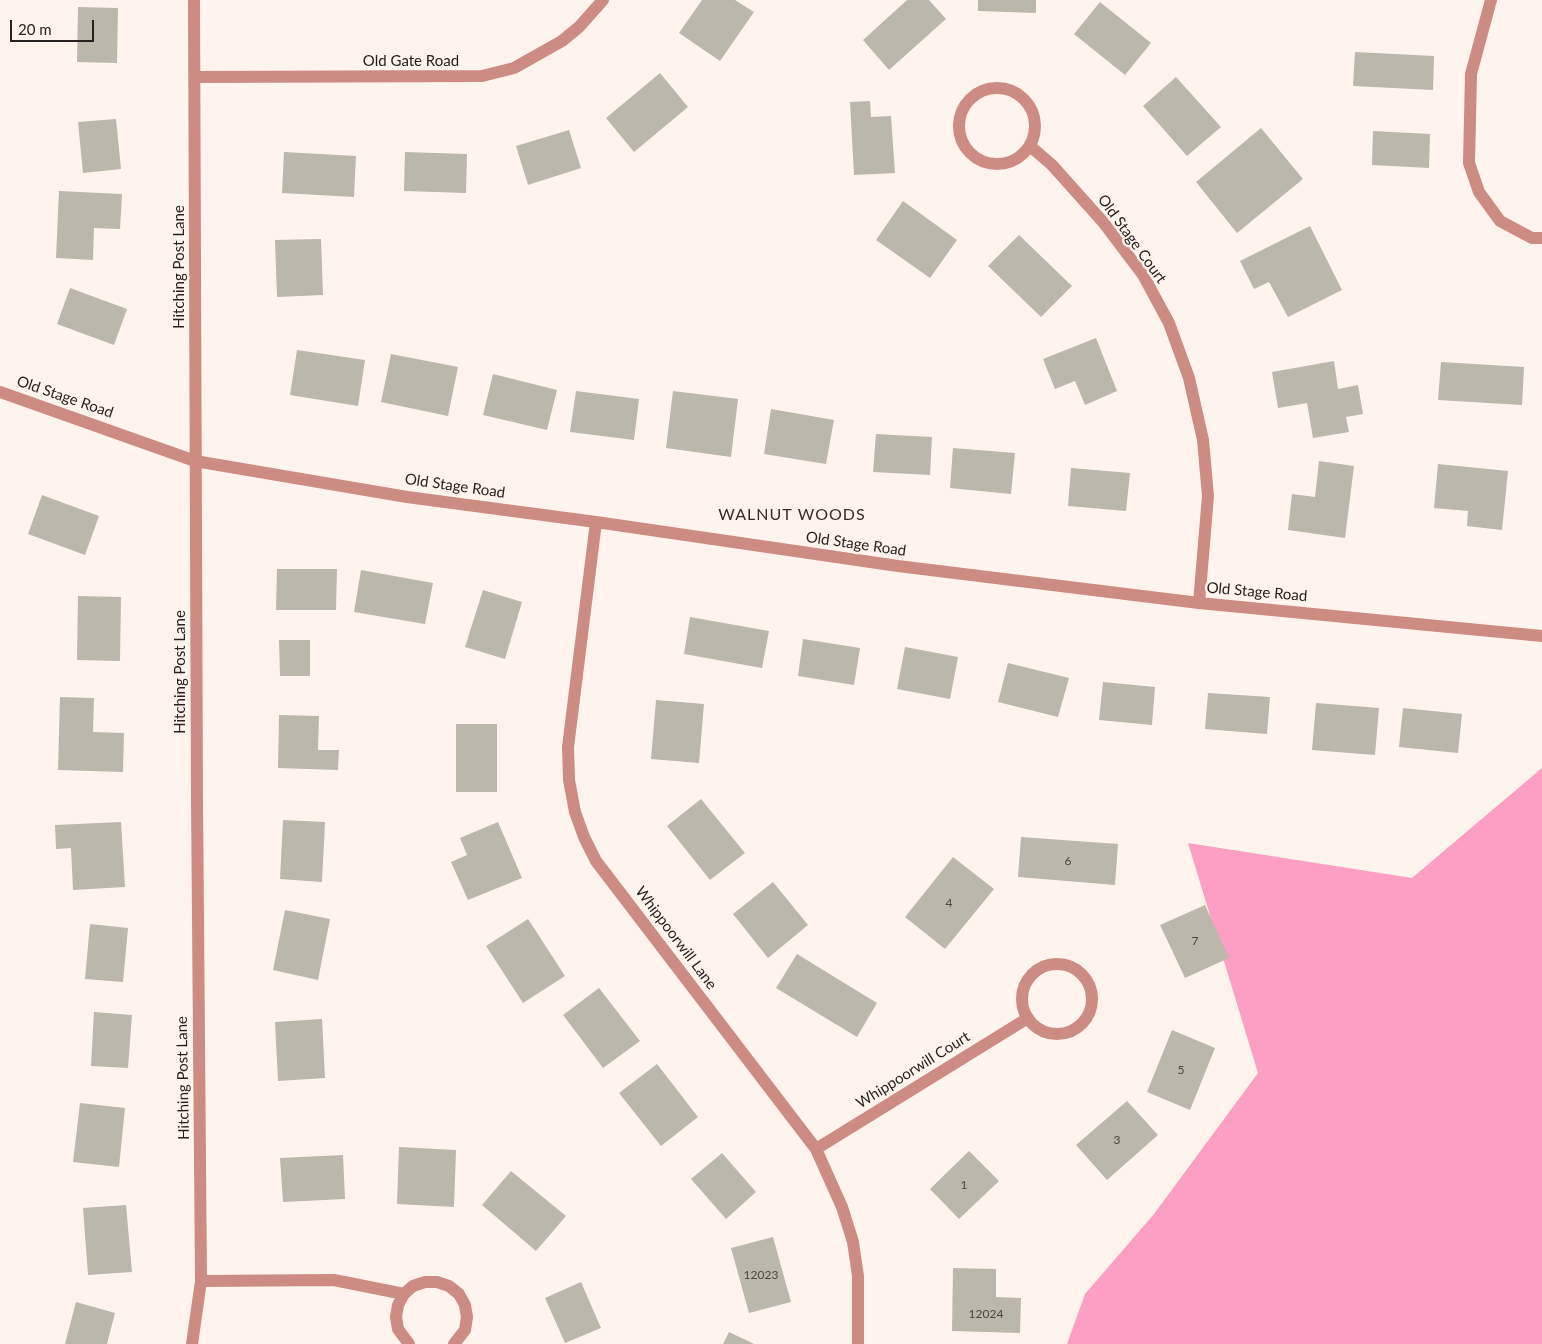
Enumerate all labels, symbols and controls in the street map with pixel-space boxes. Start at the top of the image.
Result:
scale bar [12,10,96,42]
text: 20 m [18,20,52,38]
street label: Old Gate Road [363,52,459,70]
street label: Old Stage Court [1094,191,1170,287]
street label: Hitching Post Lane [170,205,188,329]
street label: Old Stage Road [14,372,116,422]
street label: Old Stage Road [404,470,506,502]
district label: WALNUT WOODS [717,505,867,525]
street label: Old Stage Road [805,528,907,560]
street label: Old Stage Road [1206,579,1308,605]
street label: Hitching Post Lane [171,610,189,734]
house number: 6 [1065,854,1071,868]
street label: Whippoorwill Lane [631,883,721,993]
house number: 4 [946,896,952,910]
house number: 7 [1192,934,1198,948]
street label: Hitching Post Lane [173,1016,193,1140]
street label: Whippoorwill Court [853,1028,973,1112]
house number: 5 [1178,1063,1184,1077]
house number: 3 [1114,1133,1120,1147]
house number: 1 [961,1178,967,1192]
house number: 12023 [744,1268,778,1282]
house number: 12024 [969,1307,1003,1321]

